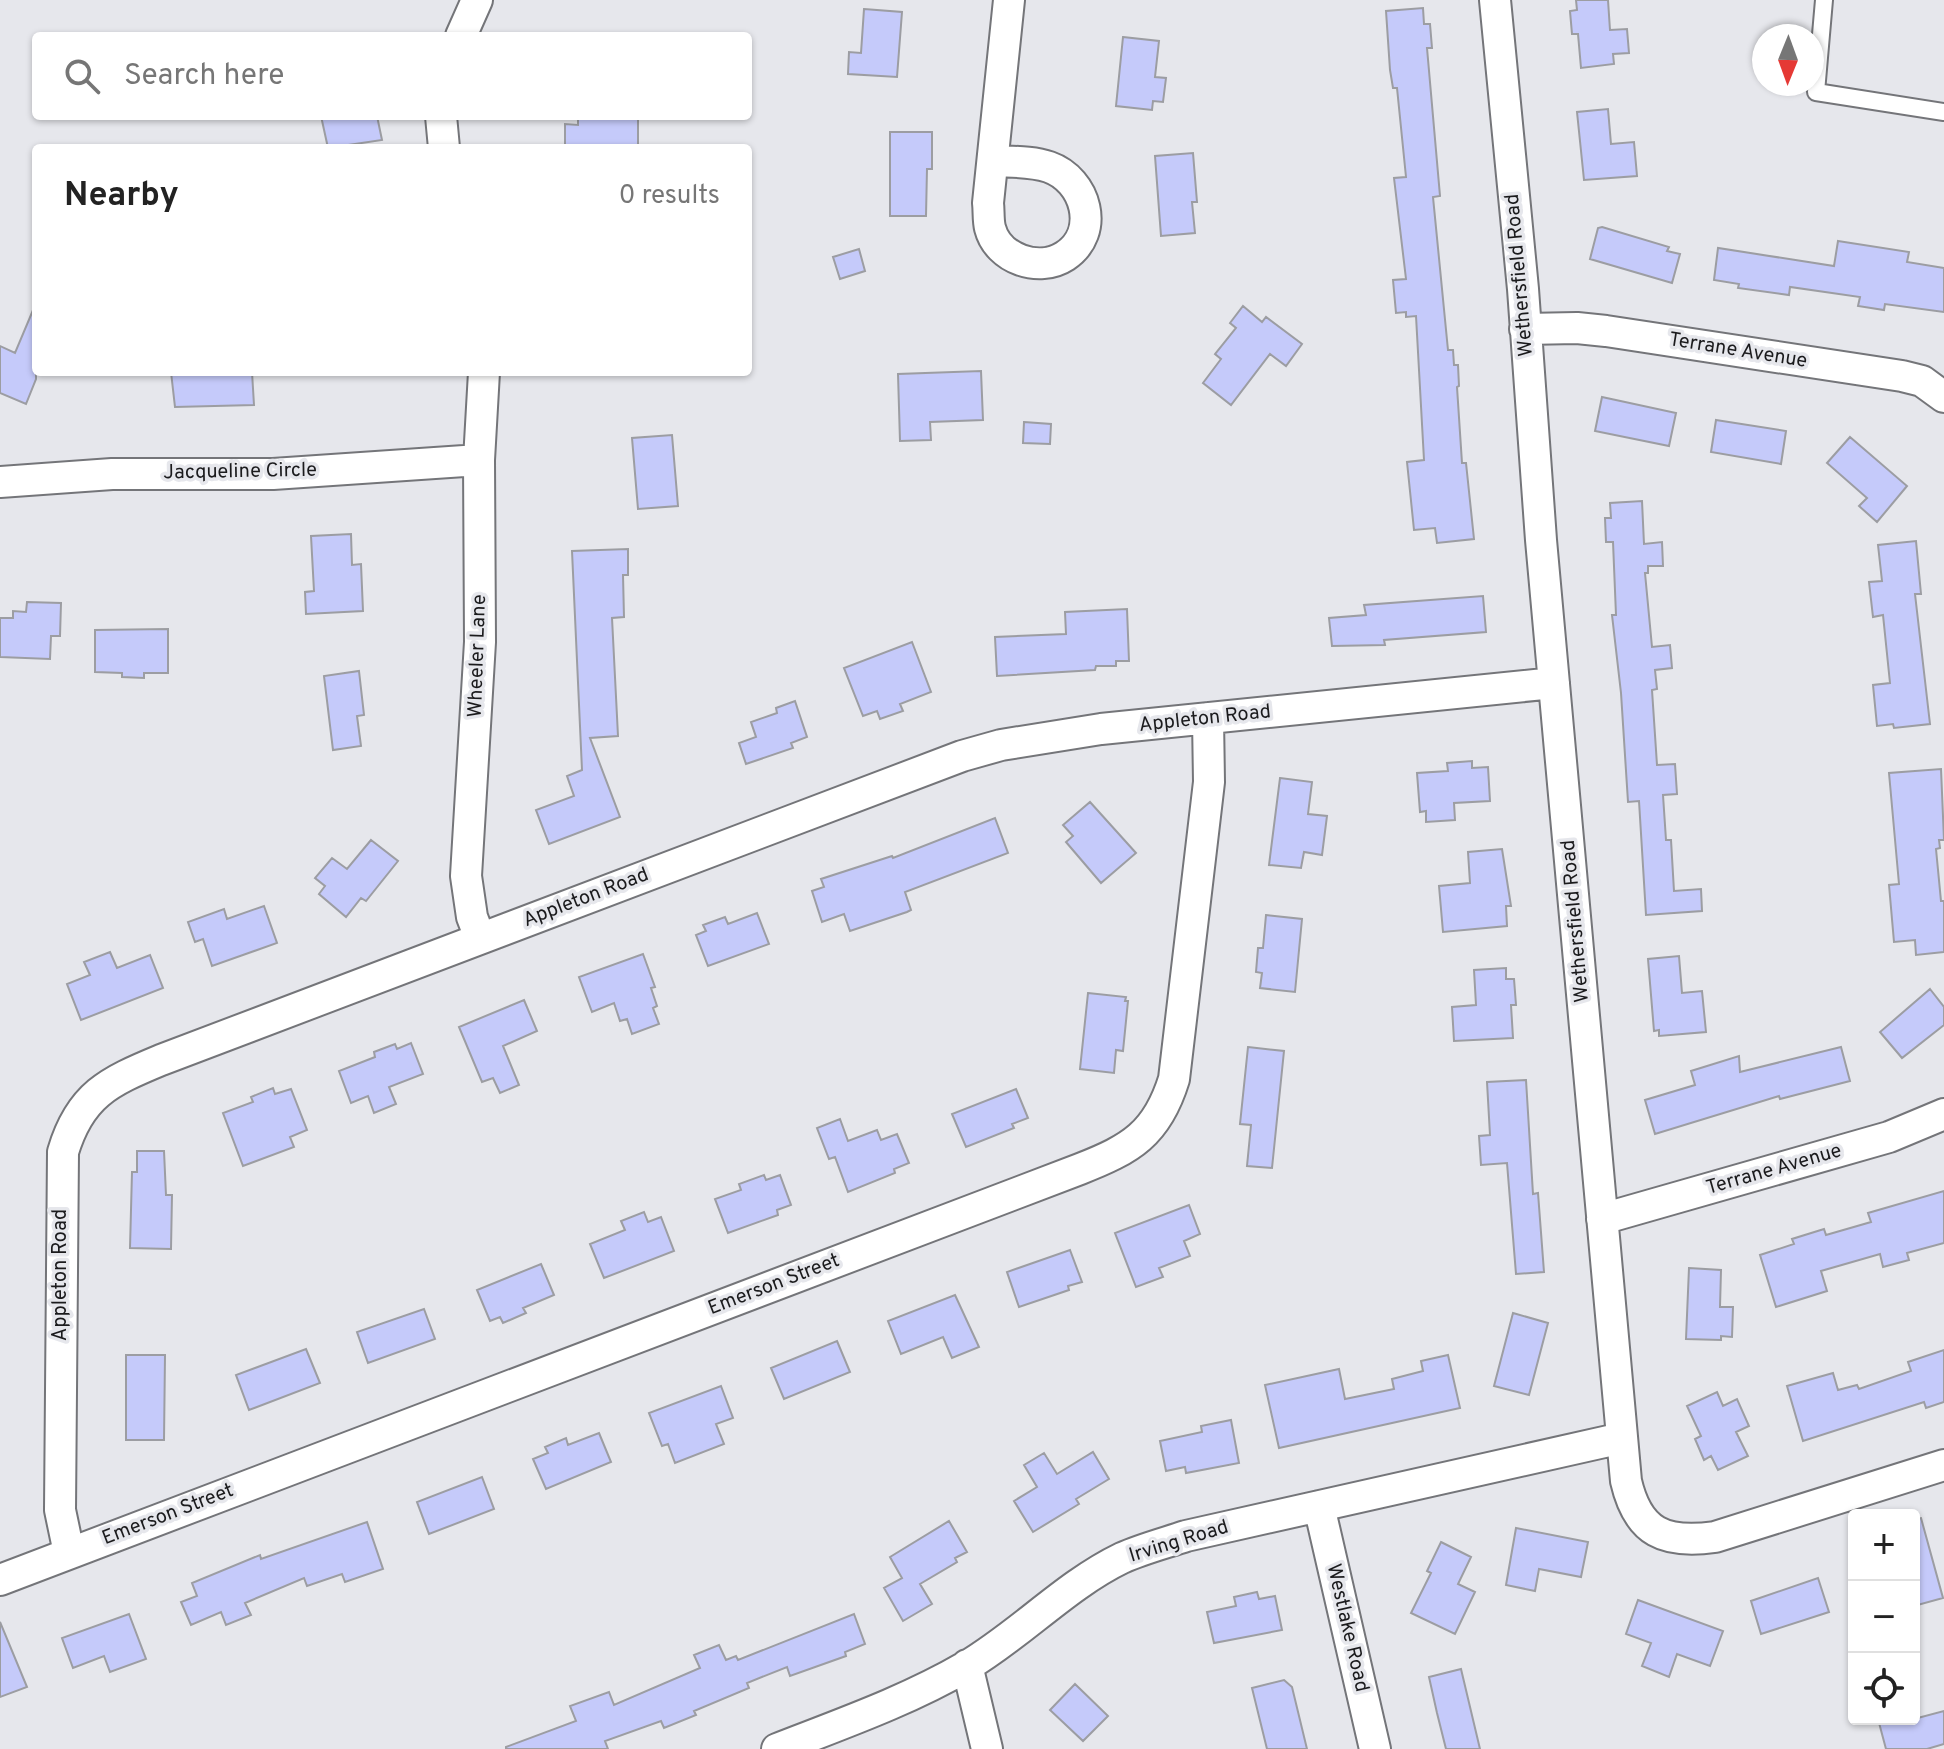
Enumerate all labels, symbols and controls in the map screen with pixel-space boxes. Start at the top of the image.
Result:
north arrow [1752,24,1824,96]
search box [32,32,752,120]
icon: search [60,54,104,98]
text: Search here [124,58,284,95]
text: Nearby [64,175,179,218]
text: 0 results [619,180,720,213]
street label: Wethersfield Road [1500,192,1540,358]
street label: Terrane Avenue [1667,327,1809,375]
street label: Jacqueline Circle [163,458,317,486]
street label: Wheeler Lane [463,594,493,718]
street label: Appleton Road [1138,699,1272,739]
street label: Wethersfield Road [1556,838,1596,1004]
street label: Appleton Road [519,862,653,934]
street label: Terrane Avenue [1703,1138,1845,1202]
street label: Appleton Road [48,1209,74,1341]
street label: Emerson Street [704,1248,844,1322]
street label: Emerson Street [98,1478,238,1552]
map controls [1848,1509,1920,1725]
button: + [1848,1509,1920,1581]
street label: Irving Road [1126,1515,1232,1569]
street label: Westlake Road [1320,1561,1374,1695]
button: − [1848,1581,1920,1653]
button: locate [1848,1653,1920,1725]

